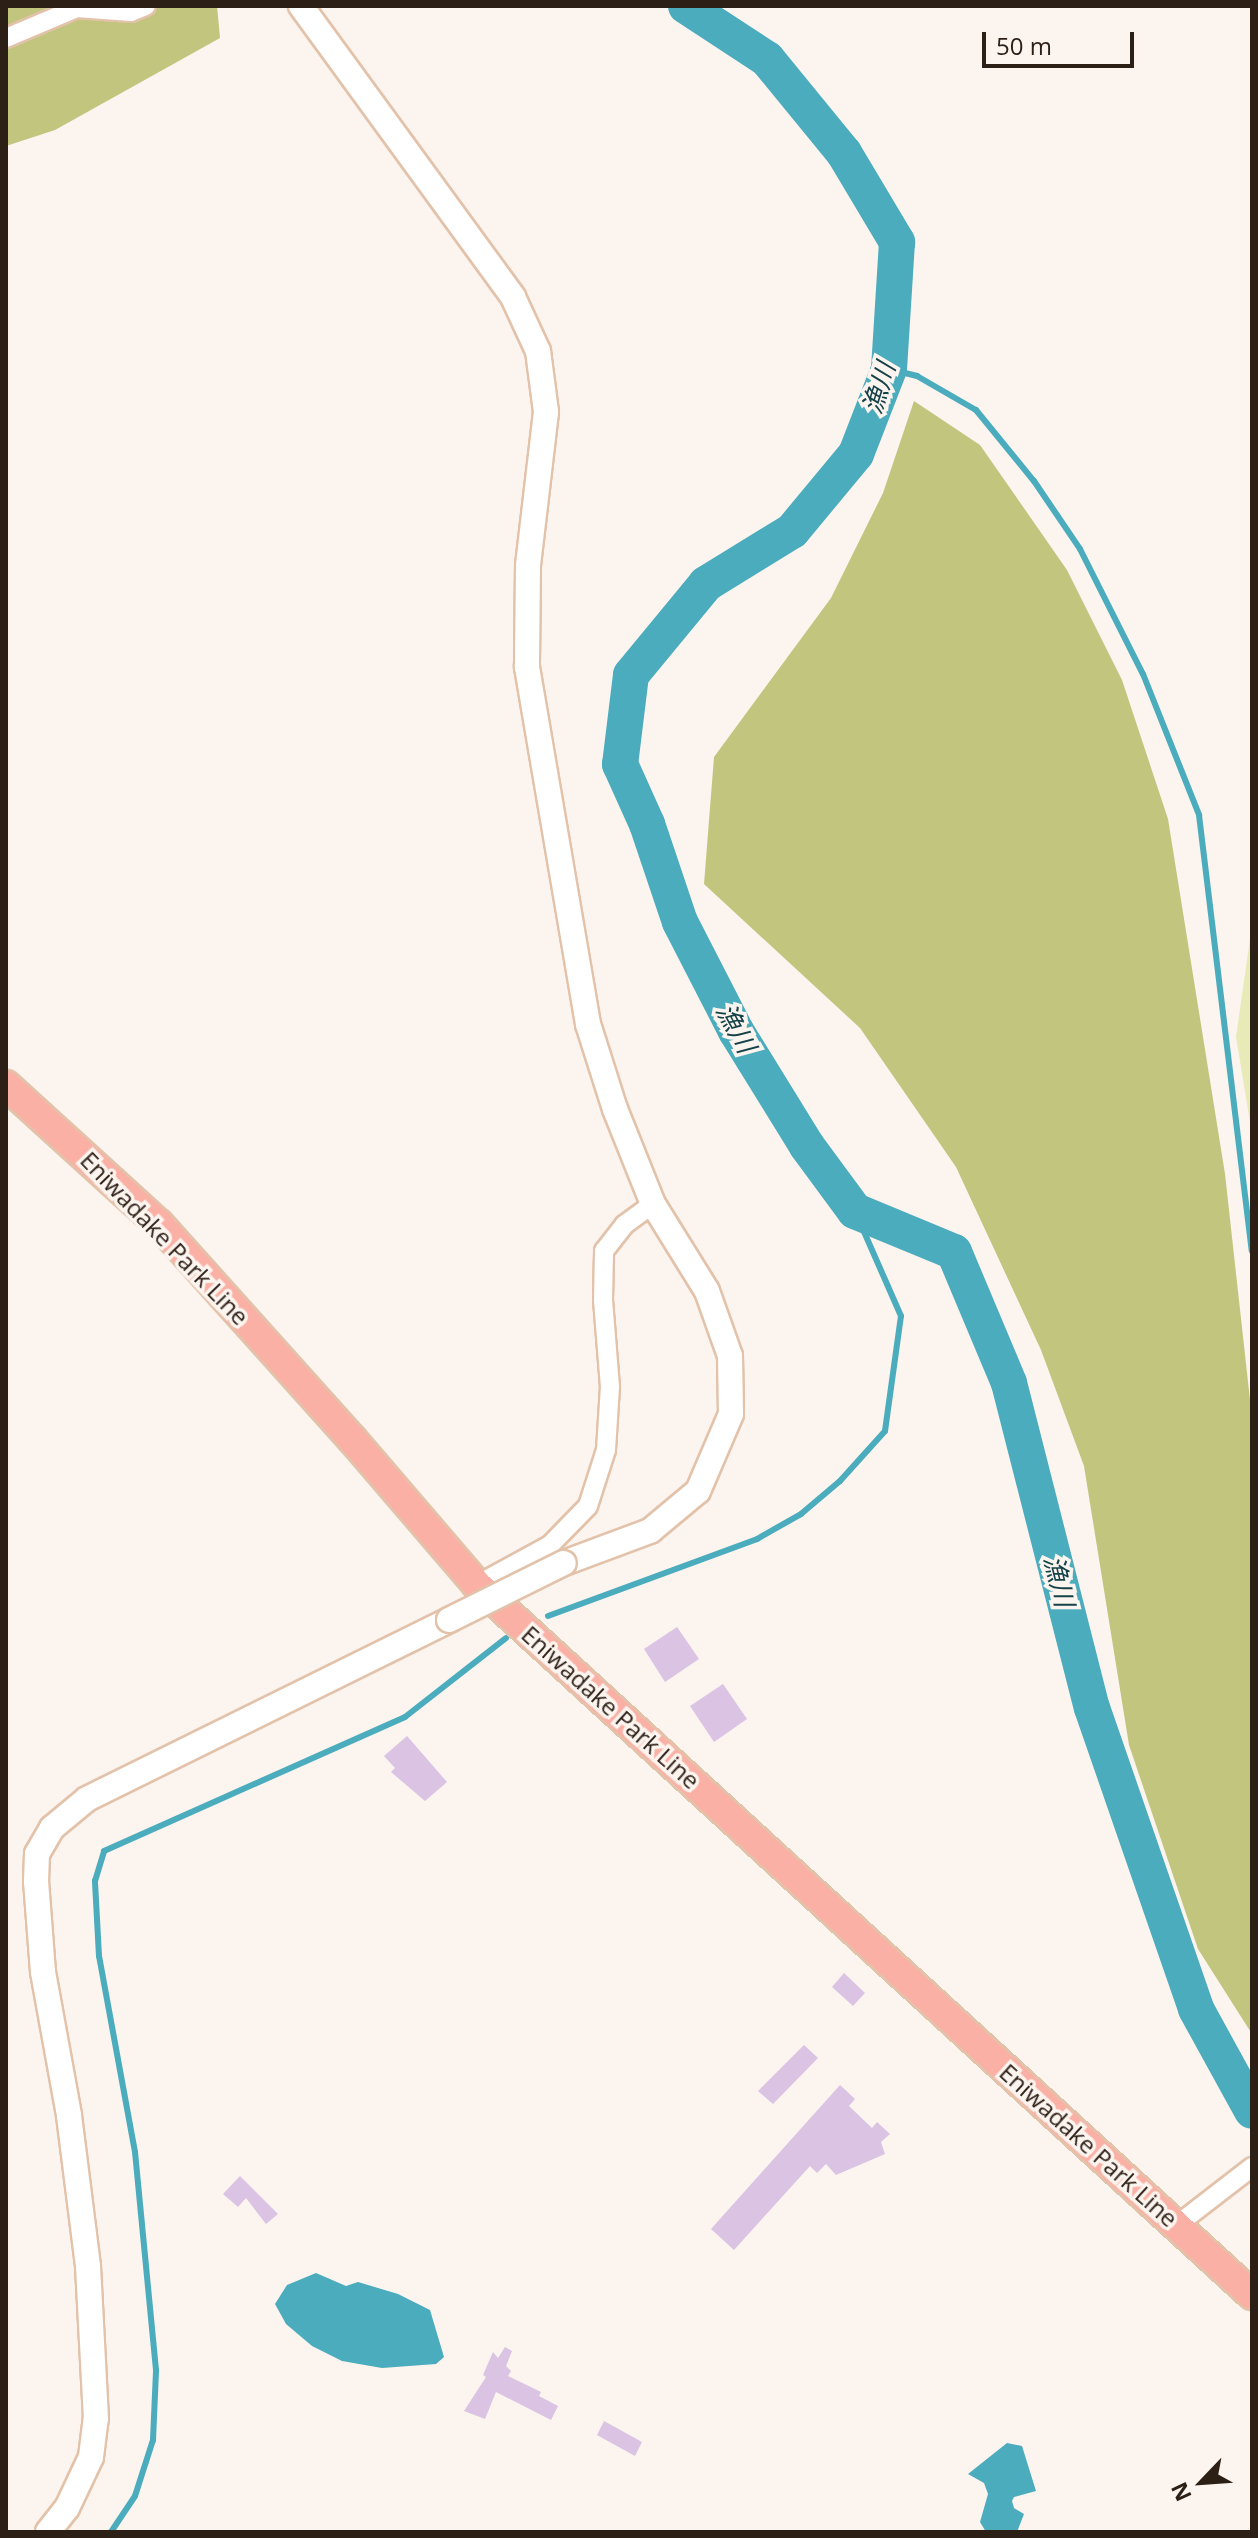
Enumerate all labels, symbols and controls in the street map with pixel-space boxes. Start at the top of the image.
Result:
scale bar [986,16,1138,66]
text: 50 m [996,29,1052,62]
water label: 漁川 [856,359,902,417]
water label: 漁川 [710,998,762,1058]
street label: Eniwadake Park Line [75,1145,255,1331]
water label: 漁川 [1038,1552,1080,1610]
street label: Eniwadake Park Line [516,1619,706,1795]
street label: Eniwadake Park Line [994,2057,1184,2233]
north arrow [1162,2442,1242,2522]
text: N [1163,2478,1198,2507]

